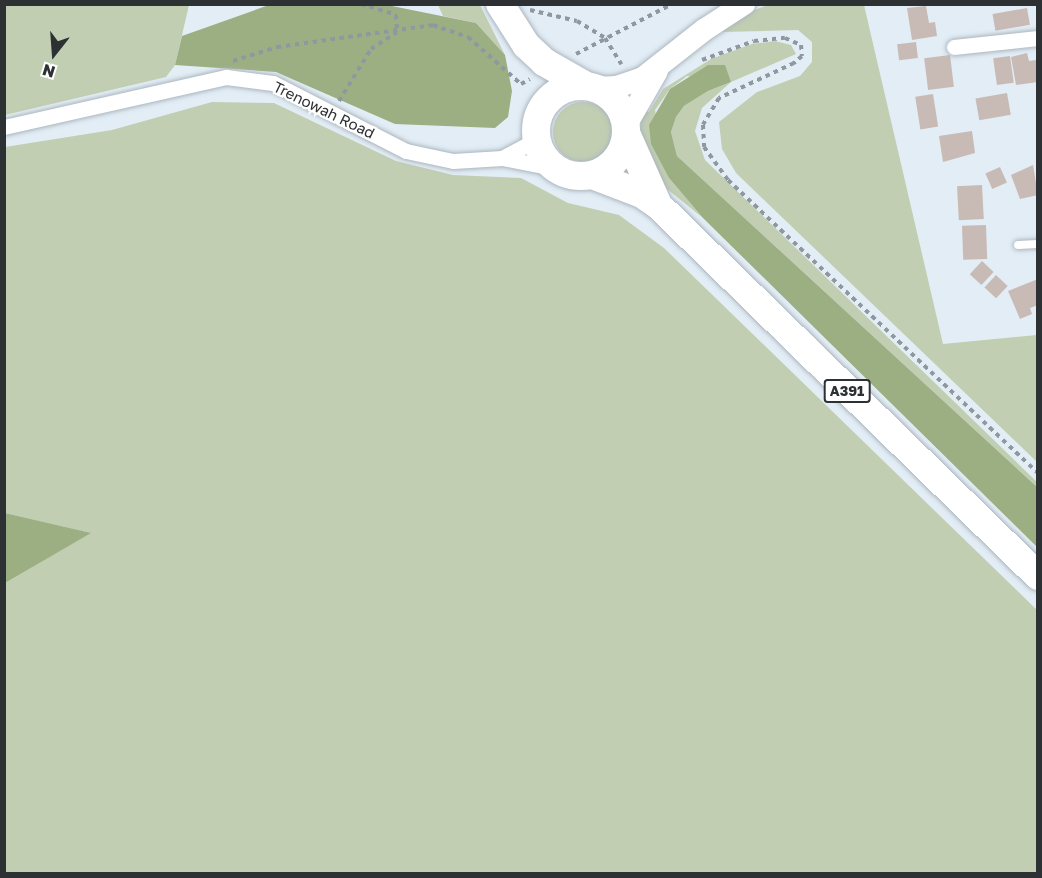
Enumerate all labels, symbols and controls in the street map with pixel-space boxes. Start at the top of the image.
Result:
north arrow [24,24,84,84]
text: N [40,60,57,83]
street label: Trenowah Road [270,78,378,142]
road number: A391 [823,380,871,402]

